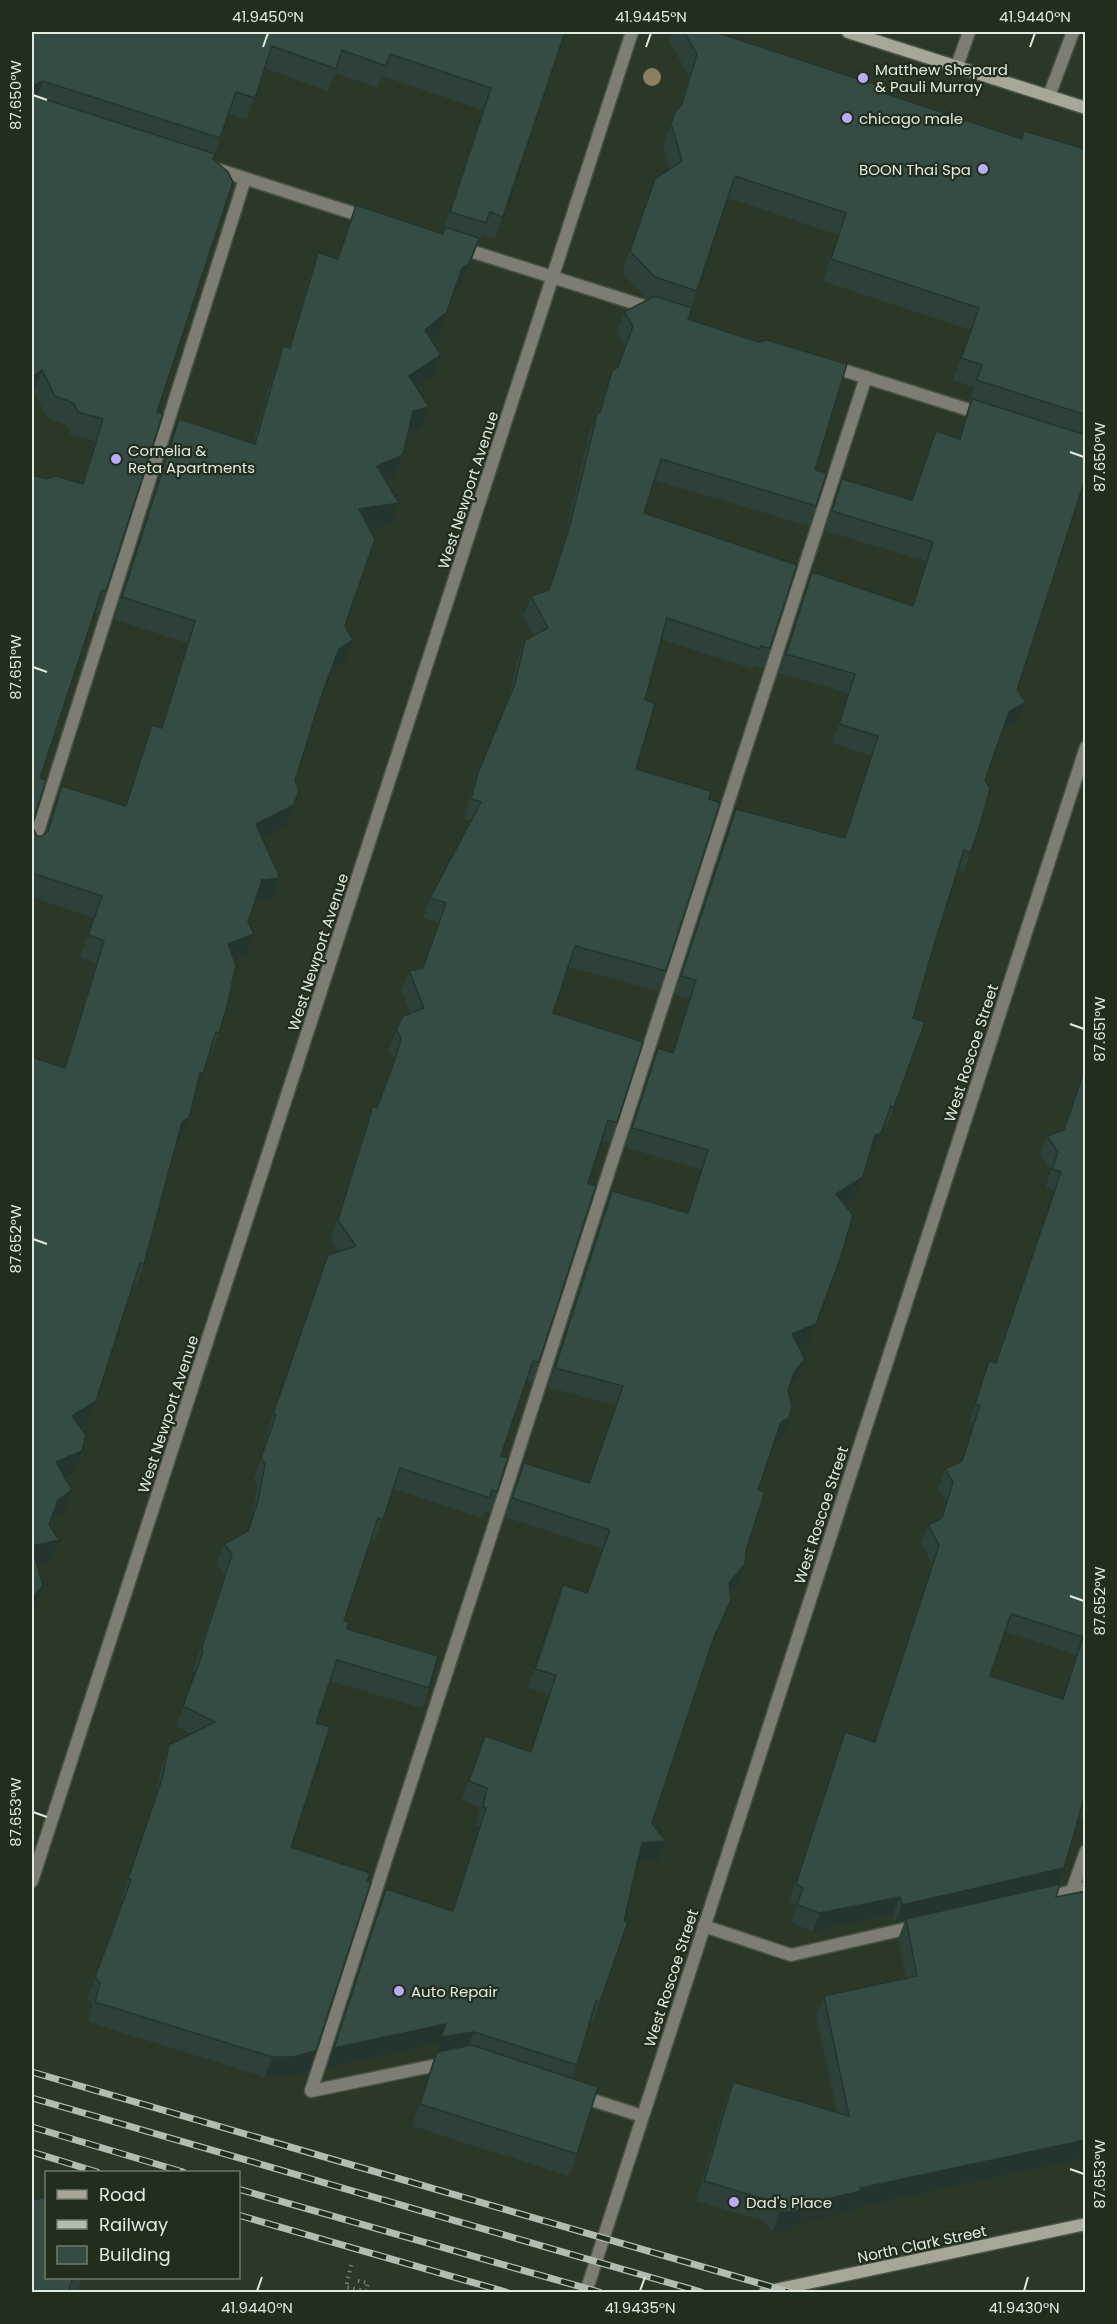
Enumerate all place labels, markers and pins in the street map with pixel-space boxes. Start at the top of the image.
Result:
place label: Matthew Shepard & Pauli Murray [875,59,1008,97]
marker: Matthew Shepard & Pauli Murray [856,71,870,85]
place label: chicago male [859,108,963,129]
marker: chicago male [840,111,854,125]
place label: BOON Thai Spa [859,159,971,180]
marker: BOON Thai Spa [976,162,990,176]
place label: Cornelia & Reta Apartments [128,440,255,478]
marker: Cornelia & Reta Apartments [109,452,123,466]
place label: Auto Repair [411,1981,498,2002]
marker: Auto Repair [392,1984,406,1998]
place label: Dad's Place [746,2192,832,2213]
marker: Dad's Place [727,2195,741,2209]

